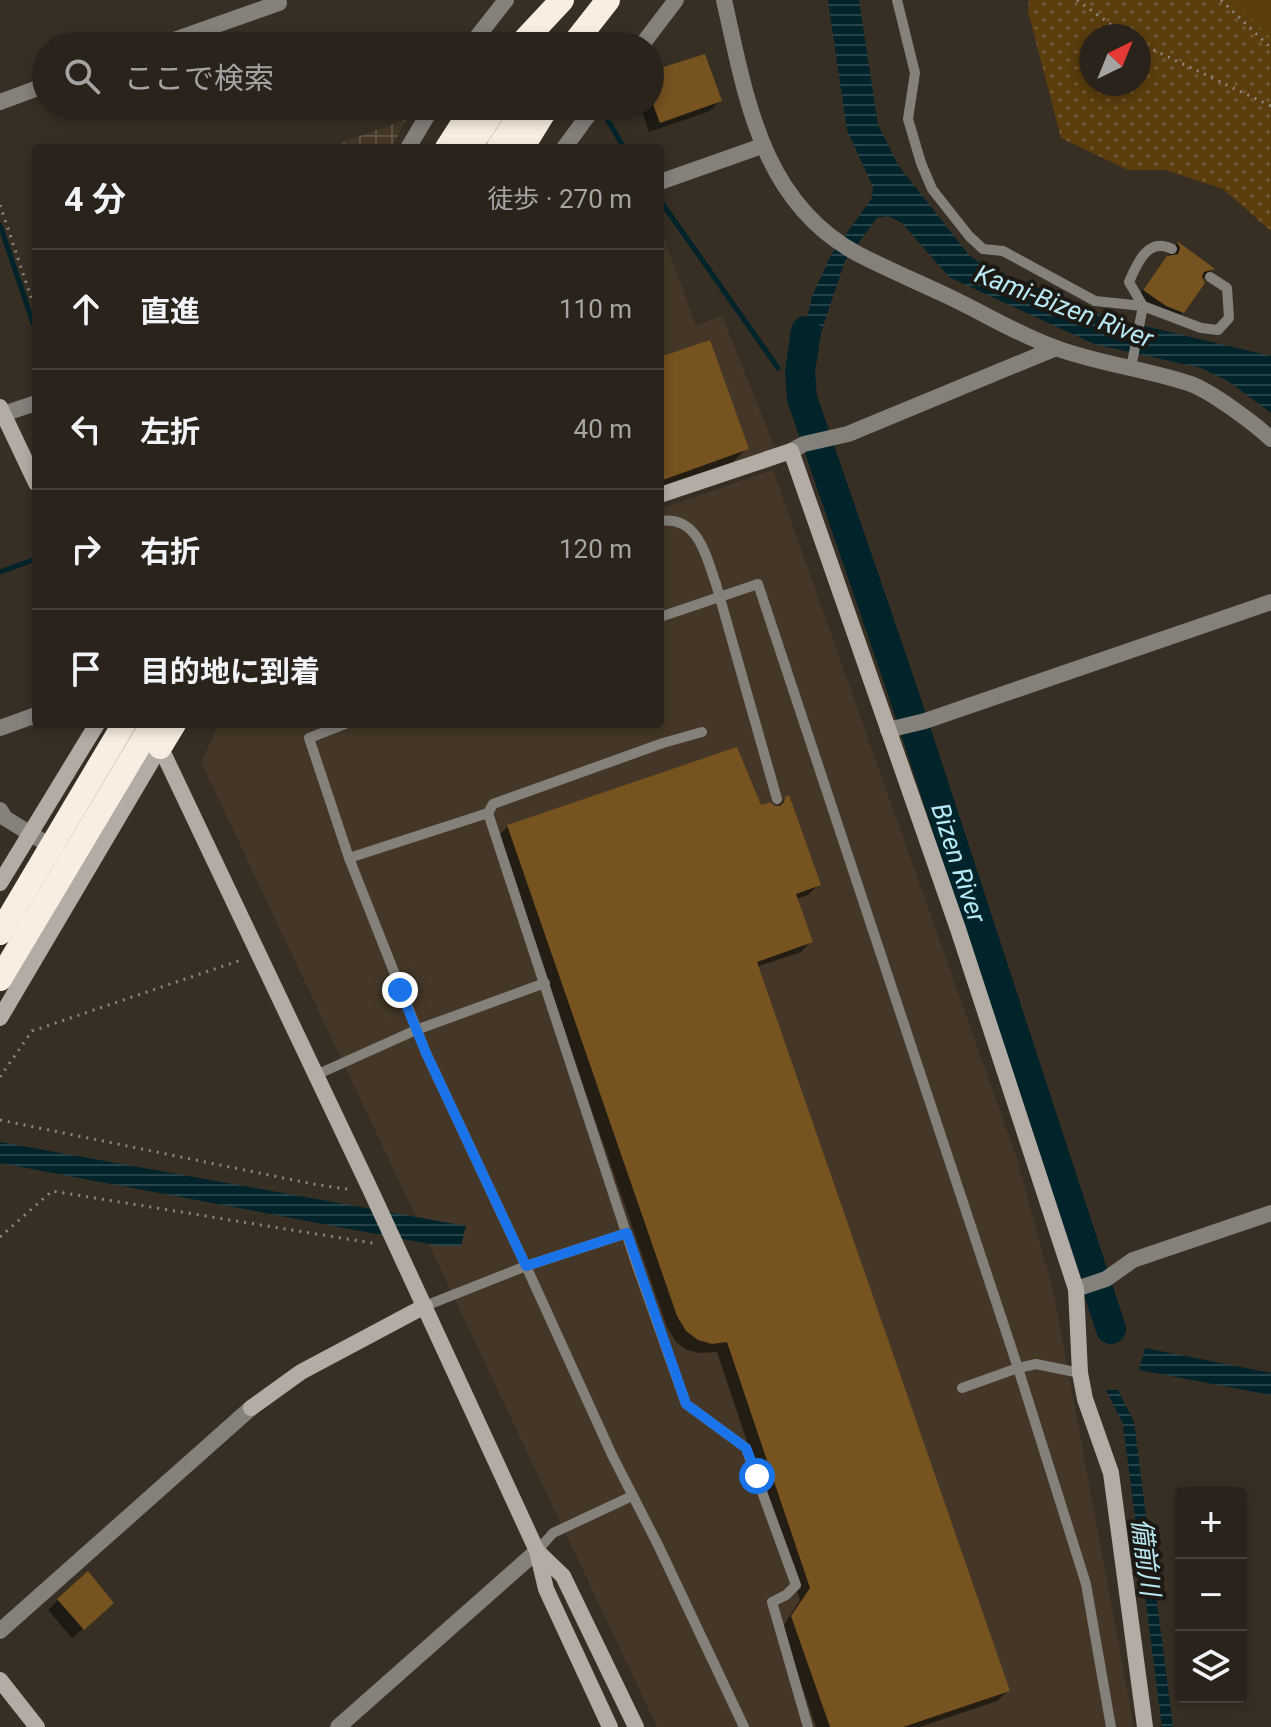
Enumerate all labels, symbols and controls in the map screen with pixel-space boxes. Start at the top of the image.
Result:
north arrow [1079,24,1151,96]
search box [32,32,664,120]
icon: search [60,54,104,98]
text: ここで検索 [124,61,274,96]
text: 4 分 [64,179,126,219]
text: 徒歩 · 270 m [487,184,632,214]
water label: Kami-Bizen River [971,258,1159,354]
icon: ahead [64,287,108,331]
text: 直進 [140,294,200,329]
text: 110 m [559,294,632,324]
icon: left [64,407,108,451]
text: 左折 [140,414,200,449]
text: 40 m [574,414,632,444]
icon: right [64,527,108,571]
text: 右折 [140,534,200,569]
text: 120 m [559,534,632,564]
icon: arrive [64,647,108,691]
text: 目的地に到着 [140,654,320,689]
water label: Bizen River [925,799,993,928]
route end [382,972,418,1008]
route start [739,1458,775,1494]
map controls [1175,1487,1247,1703]
button: + [1175,1487,1247,1559]
water label: 備前川 [1126,1516,1166,1601]
button: − [1175,1559,1247,1631]
button: layers [1175,1631,1247,1703]

